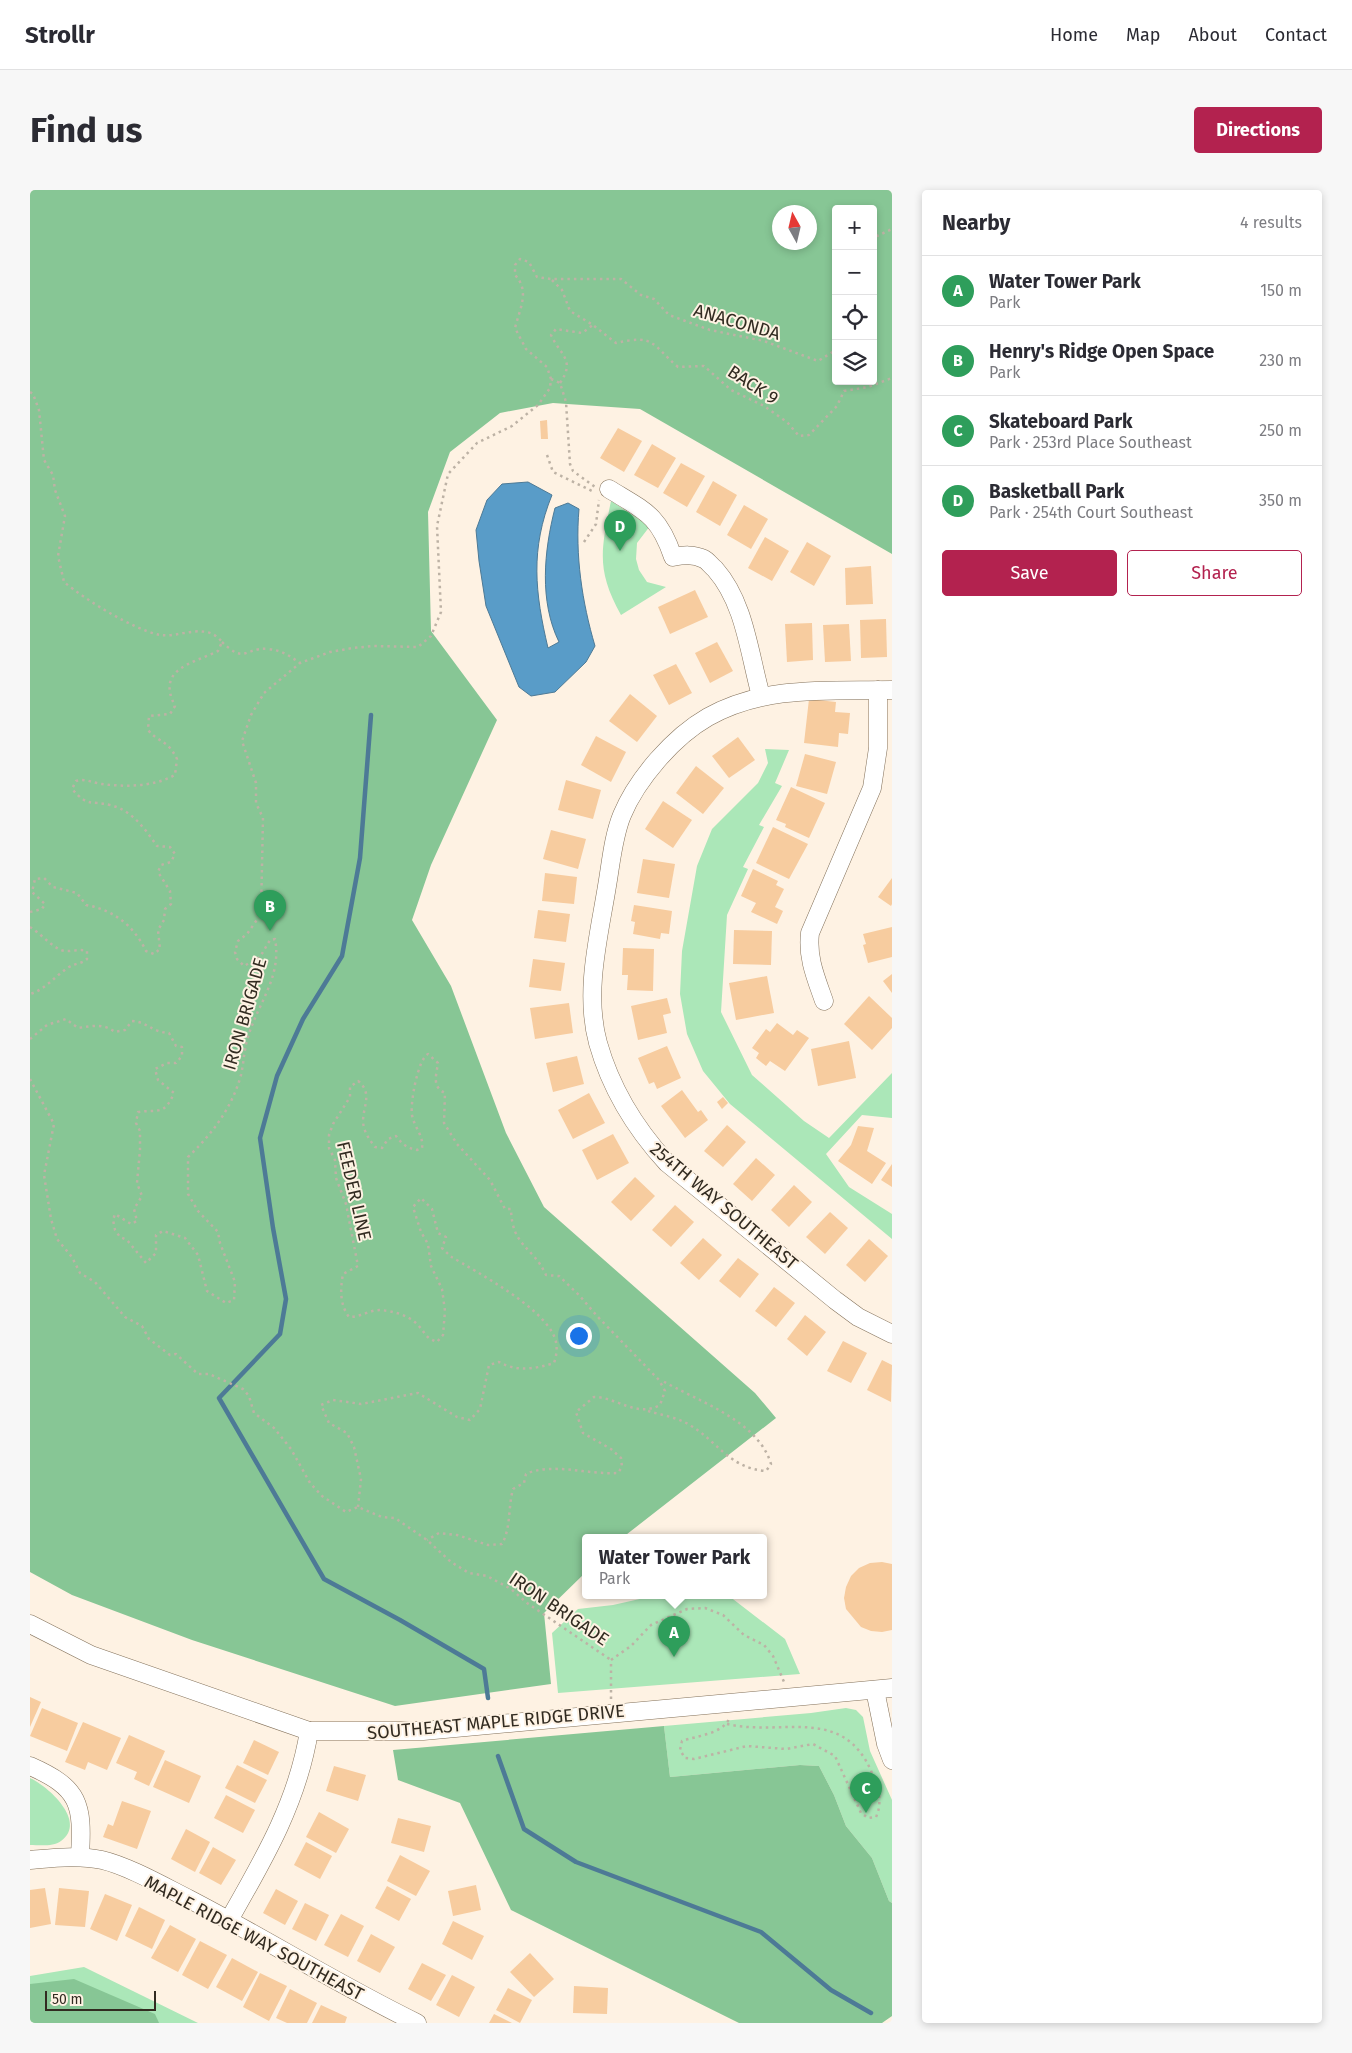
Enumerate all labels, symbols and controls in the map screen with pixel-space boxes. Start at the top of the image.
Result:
text: Strollr [25,21,95,49]
text: Home [1050,24,1098,46]
text: Map [1126,24,1160,46]
text: About [1188,24,1237,46]
text: Contact [1265,24,1327,46]
button: Directions [1194,107,1322,153]
text: Find us [30,109,142,151]
north arrow [772,205,817,250]
map controls [832,205,877,385]
button: + [832,205,877,250]
text: Nearby [942,210,1010,236]
text: 4 results [1240,213,1302,232]
button: − [832,250,877,295]
text: Water Tower Park [989,270,1141,293]
text: A [953,281,963,300]
text: 150 m [1260,281,1302,300]
text: Park [989,293,1021,312]
button: locate [832,295,877,340]
street label: ANACONDA [691,299,783,345]
button: layers [832,340,877,385]
text: Henry's Ridge Open Space [989,340,1214,363]
text: B [953,351,963,370]
text: 230 m [1259,351,1302,370]
street label: BACK 9 [724,361,782,409]
text: Park [989,363,1021,382]
text: Skateboard Park [989,410,1133,433]
text: C [953,421,963,440]
text: 250 m [1259,421,1302,440]
text: Park · 253rd Place Southeast [989,433,1192,452]
text: Basketball Park [989,480,1124,503]
text: D [953,491,963,510]
text: 350 m [1259,491,1302,510]
text: Park · 254th Court Southeast [989,503,1193,522]
pin: D [604,510,636,551]
button: Save [942,550,1117,596]
button: Share [1127,550,1302,596]
pin: B [254,890,286,931]
street label: IRON BRIGADE [218,955,272,1073]
street label: 254TH WAY SOUTHEAST [646,1138,803,1275]
street label: FEEDER LINE [332,1139,376,1243]
your location [566,1323,592,1349]
popup [582,1534,767,1599]
text: Water Tower Park [599,1546,750,1569]
street label: IRON BRIGADE [505,1568,613,1650]
text: Park [599,1569,630,1588]
pin: A [658,1616,690,1657]
street label: SOUTHEAST MAPLE RIDGE DRIVE [366,1700,626,1744]
pin: C [850,1772,882,1813]
street label: MAPLE RIDGE WAY SOUTHEAST [141,1871,368,2006]
scale bar [45,1988,156,2011]
text: 50 m [52,1991,83,2008]

